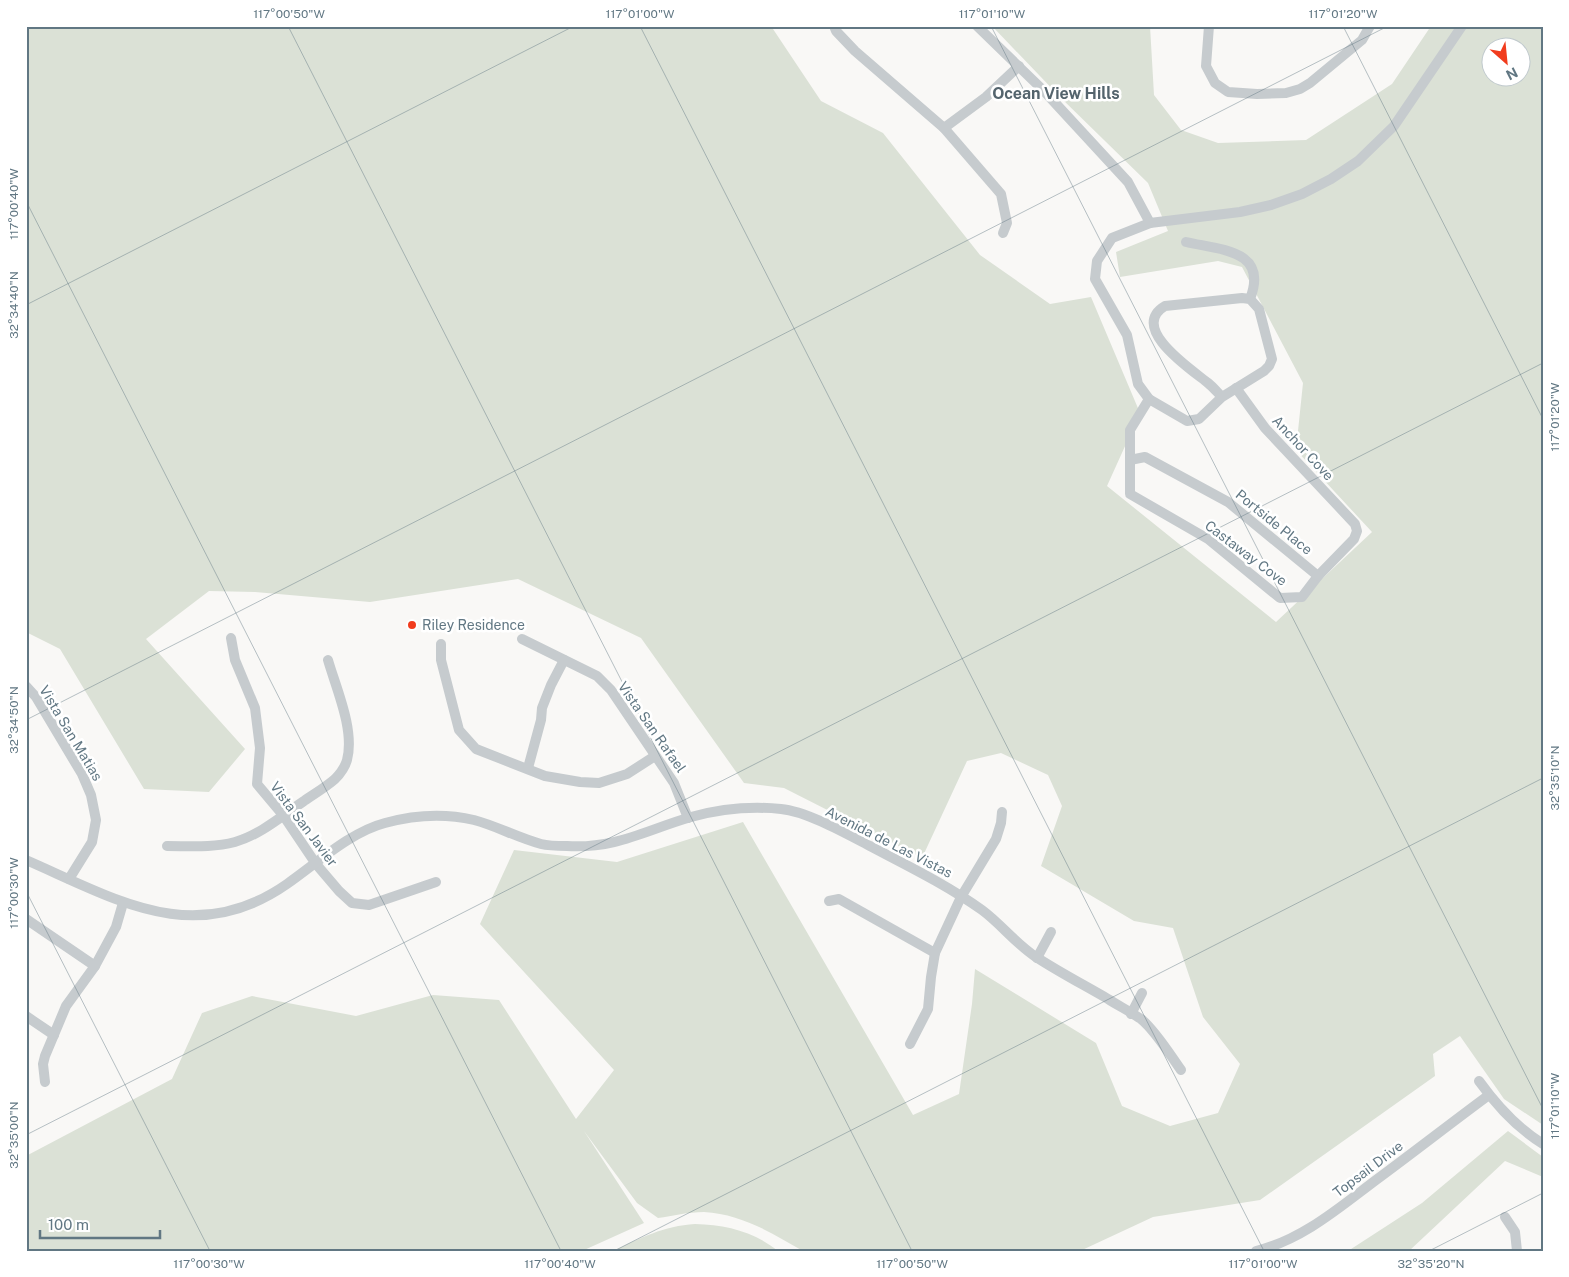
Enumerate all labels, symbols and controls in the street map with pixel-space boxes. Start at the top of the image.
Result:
text: 117°00'50"W [253,7,325,21]
text: 117°01'00"W [606,7,675,21]
text: 117°01'10"W [959,7,1026,21]
text: 117°01'20"W [1309,7,1378,21]
north arrow [1482,38,1532,88]
text: N [1503,64,1520,83]
district label: Ocean View Hills [992,84,1120,103]
text: 117°00'40"W [7,168,21,240]
text: 32°34'40"N [7,271,21,339]
text: 117°01'20"W [1548,382,1562,451]
street label: Anchor Cove [1269,412,1337,484]
street label: Portside Place [1232,486,1316,558]
street label: Castaway Cove [1202,517,1290,589]
place label: Riley Residence [422,617,525,633]
marker: Riley Residence [406,619,418,631]
street label: Vista San Rafael [615,678,689,776]
street label: Vista San Matias [36,682,106,784]
text: 32°34'50"N [7,686,21,754]
text: 32°35'10"N [1548,746,1562,810]
street label: Vista San Javier [267,779,341,869]
street label: Avenida de Las Vistas [823,803,955,881]
text: 117°00'30"W [7,857,21,929]
text: 117°01'10"W [1548,1072,1562,1139]
text: 32°35'00"N [7,1101,21,1169]
street label: Topsail Drive [1330,1138,1406,1200]
scale bar [40,1207,160,1239]
text: 100 m [48,1216,89,1233]
text: 117°00'30"W [173,1257,245,1271]
text: 117°00'40"W [524,1257,596,1271]
text: 117°00'50"W [876,1257,948,1271]
text: 117°01'00"W [1229,1257,1298,1271]
text: 32°35'20"N [1397,1257,1465,1271]

